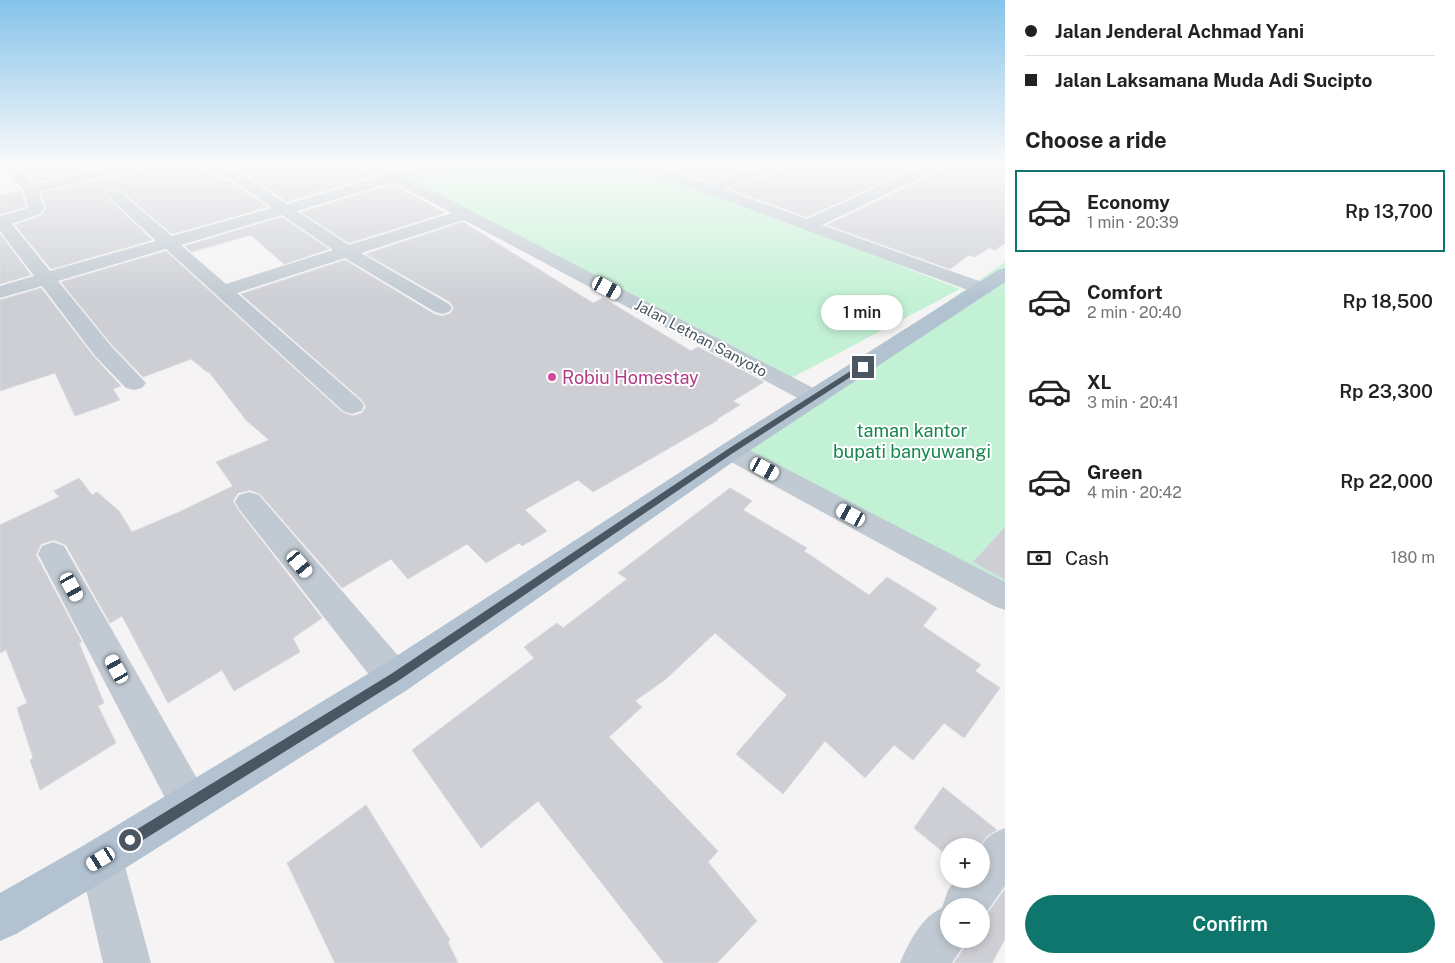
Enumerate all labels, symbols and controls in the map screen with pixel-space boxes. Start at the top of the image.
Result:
text: Jalan Jenderal Achmad Yani [1055,20,1304,42]
text: Jalan Laksamana Muda Adi Sucipto [1055,69,1372,91]
text: Choose a ride [1025,127,1167,153]
icon: car [1027,189,1072,234]
text: Economy [1087,191,1170,213]
text: Rp 13,700 [1345,200,1433,222]
text: 1 min · 20:39 [1087,213,1179,232]
car [590,274,623,302]
icon: car [1027,279,1072,324]
text: Comfort [1087,281,1163,303]
text: Rp 18,500 [1342,290,1433,312]
callout: 1 min [822,294,904,330]
street label: Jalan Letnan Sanyoto [632,296,770,380]
text: 1 min [843,303,881,322]
text: 2 min · 20:40 [1087,303,1182,322]
route end [852,356,874,378]
place label: Robiu Homestay [562,367,699,388]
icon: car [1027,369,1072,414]
marker: Robiu Homestay [546,371,558,383]
text: XL [1087,371,1112,393]
text: Rp 23,300 [1339,380,1433,402]
text: 3 min · 20:41 [1087,393,1179,412]
park label: taman kantor bupati banyuwangi [833,420,991,462]
car [748,455,781,483]
icon: car [1027,459,1072,504]
text: Green [1087,461,1142,483]
text: Rp 22,000 [1340,470,1433,492]
text: 4 min · 20:42 [1087,483,1182,502]
car [834,501,867,529]
icon: cash [1025,544,1053,572]
text: Cash [1065,547,1109,569]
car [284,548,315,580]
text: 180 m [1391,548,1435,567]
car [58,570,85,604]
car [103,652,130,686]
route start [119,829,141,851]
map controls [940,838,990,948]
button: + [940,838,990,888]
car [84,845,117,873]
button: Confirm [1025,895,1435,953]
button: − [940,898,990,948]

